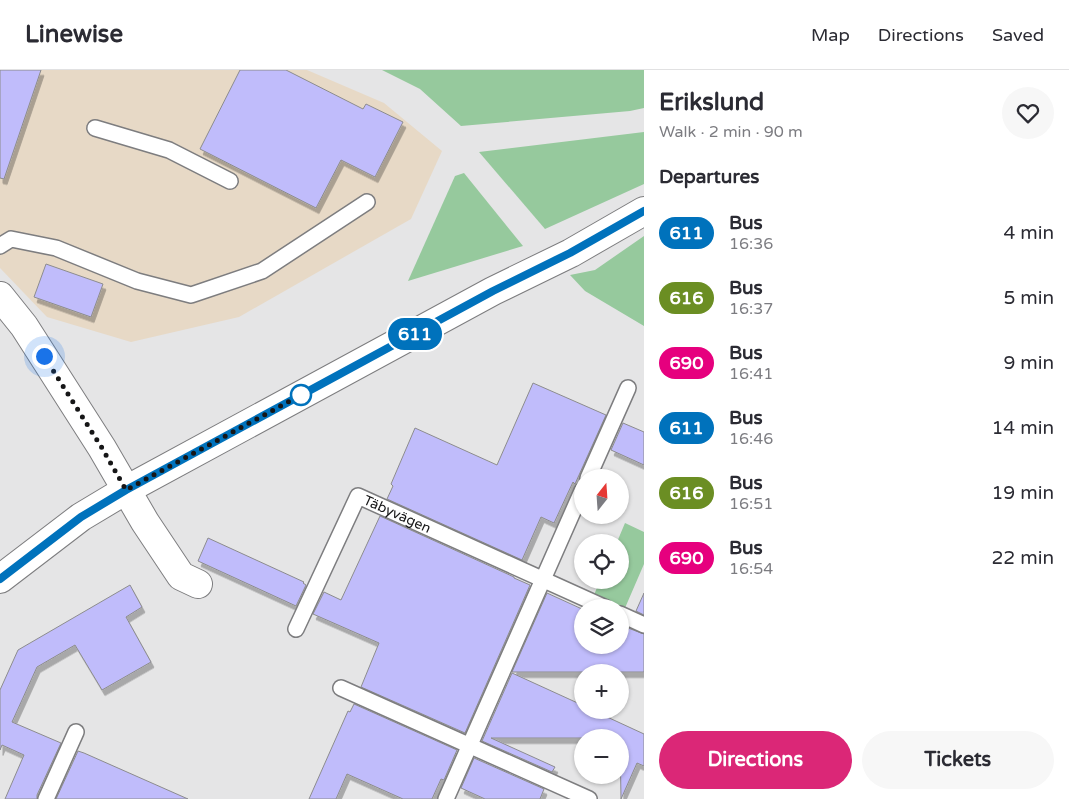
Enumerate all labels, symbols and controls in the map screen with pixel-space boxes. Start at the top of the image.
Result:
text: Linewise [25,20,123,49]
text: Map [811,24,850,46]
text: Directions [878,24,964,46]
text: Saved [992,24,1044,46]
button: heart [1002,87,1054,139]
text: Erikslund [659,88,764,117]
text: Walk · 2 min · 90 m [659,122,803,142]
text: Departures [659,166,759,188]
text: Bus [729,212,763,234]
text: 611 [670,222,703,244]
text: 4 min [1003,222,1054,244]
text: 16:36 [729,234,773,254]
text: Bus [729,277,763,299]
text: 616 [670,287,703,309]
text: 5 min [1003,287,1054,309]
text: 16:37 [729,299,773,319]
line badge: 611 [386,318,444,350]
text: 611 [398,323,432,345]
text: Bus [729,342,763,364]
your location [32,344,57,369]
text: 690 [670,352,703,374]
text: 9 min [1003,352,1054,374]
text: 16:41 [729,364,773,384]
unlabelled marker [290,384,312,406]
text: Bus [729,407,763,429]
text: 611 [670,417,703,439]
text: 14 min [991,417,1054,439]
text: 16:46 [729,429,773,449]
north arrow [574,469,629,524]
map controls [574,469,629,784]
text: Bus [729,472,763,494]
text: 616 [670,482,703,504]
text: 19 min [991,482,1054,504]
street label: Täbyvägen [361,491,434,536]
text: 16:51 [729,494,773,514]
button: locate [574,534,629,589]
text: Bus [729,537,763,559]
text: 690 [670,547,703,569]
text: 22 min [991,547,1054,569]
text: 16:54 [729,559,773,579]
button: layers [574,599,629,654]
button: + [574,664,629,719]
button: − [574,729,629,784]
button: Directions [659,731,852,789]
button: Tickets [862,731,1054,789]

